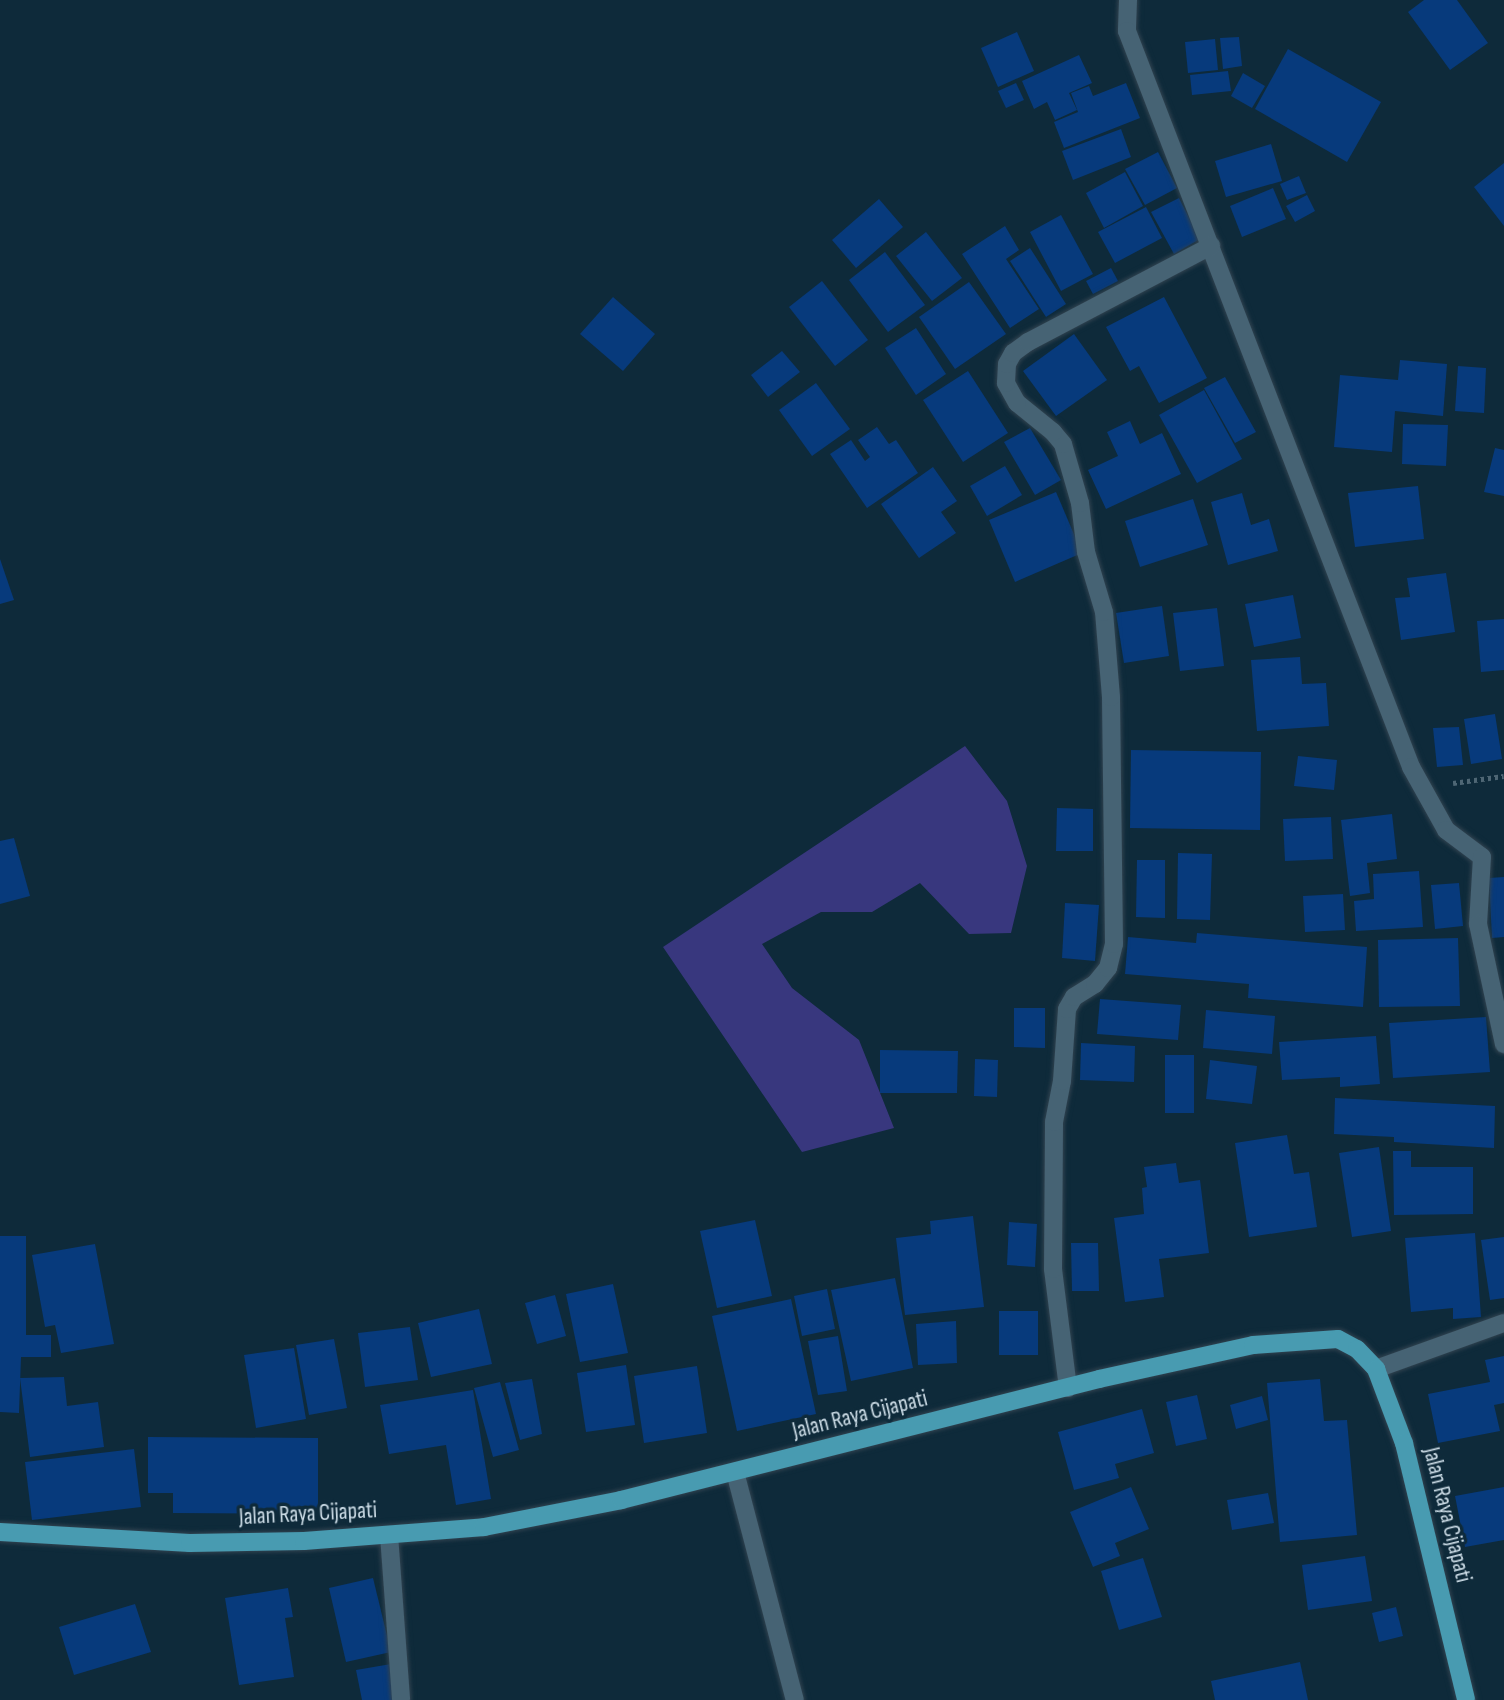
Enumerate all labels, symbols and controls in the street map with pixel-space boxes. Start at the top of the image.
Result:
street label: Jalan Raya Cijapati [790,1385,930,1445]
street label: Jalan Raya Cijapati [1417,1445,1477,1585]
street label: Jalan Raya Cijapati [238,1497,378,1531]

